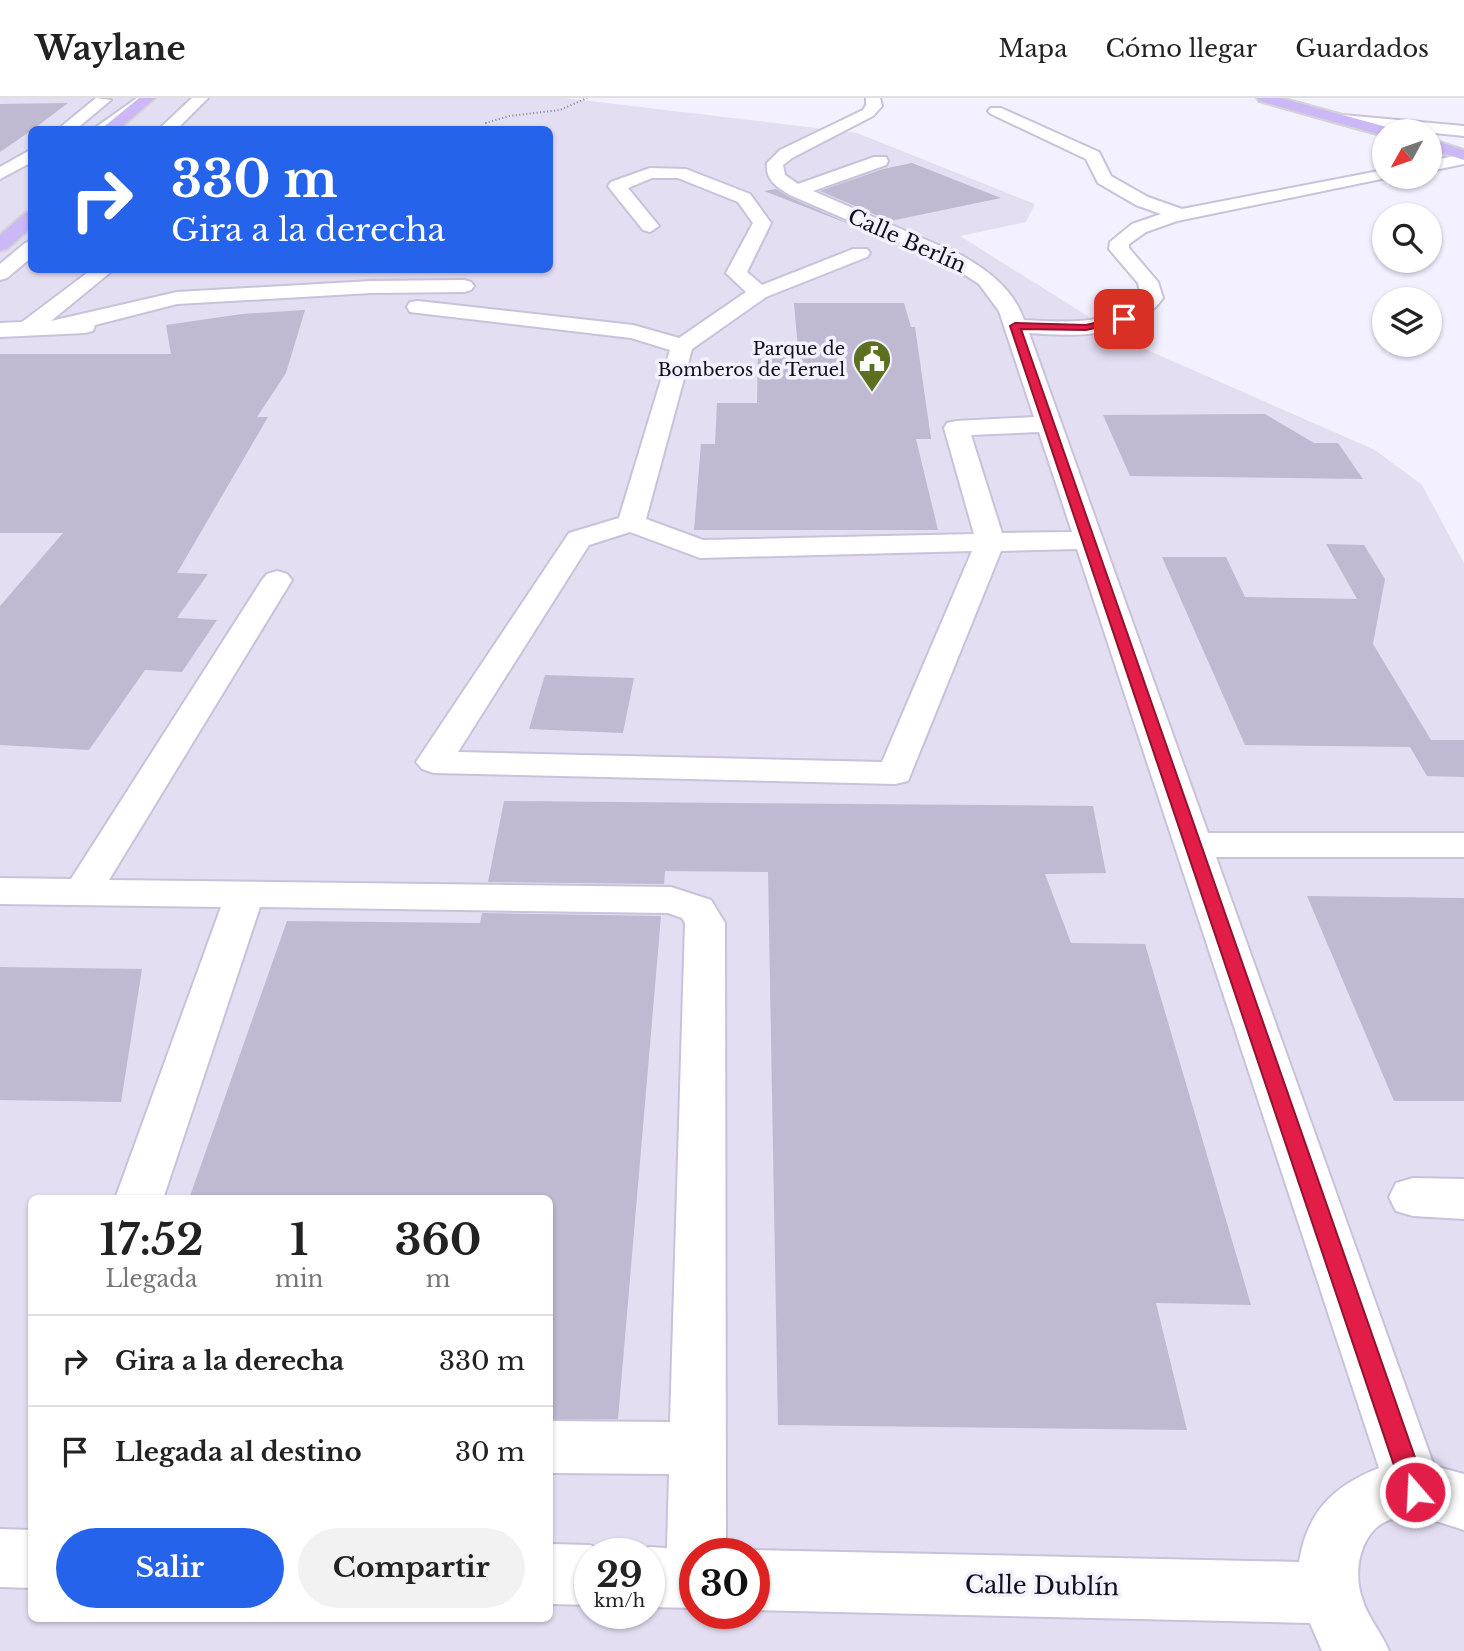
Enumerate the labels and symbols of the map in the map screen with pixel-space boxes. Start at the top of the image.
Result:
north arrow [1372,119,1442,189]
street label: Calle Berlín [844,203,970,279]
pin [1094,289,1154,349]
place label: Parque de Bomberos de Teruel [658,338,845,381]
public building icon: Parque de Bomberos de Teruel [851,338,893,393]
position arrow [1378,1455,1452,1529]
speed limit sign: 30 [679,1538,770,1629]
street label: Calle Dublín [965,1570,1119,1601]

